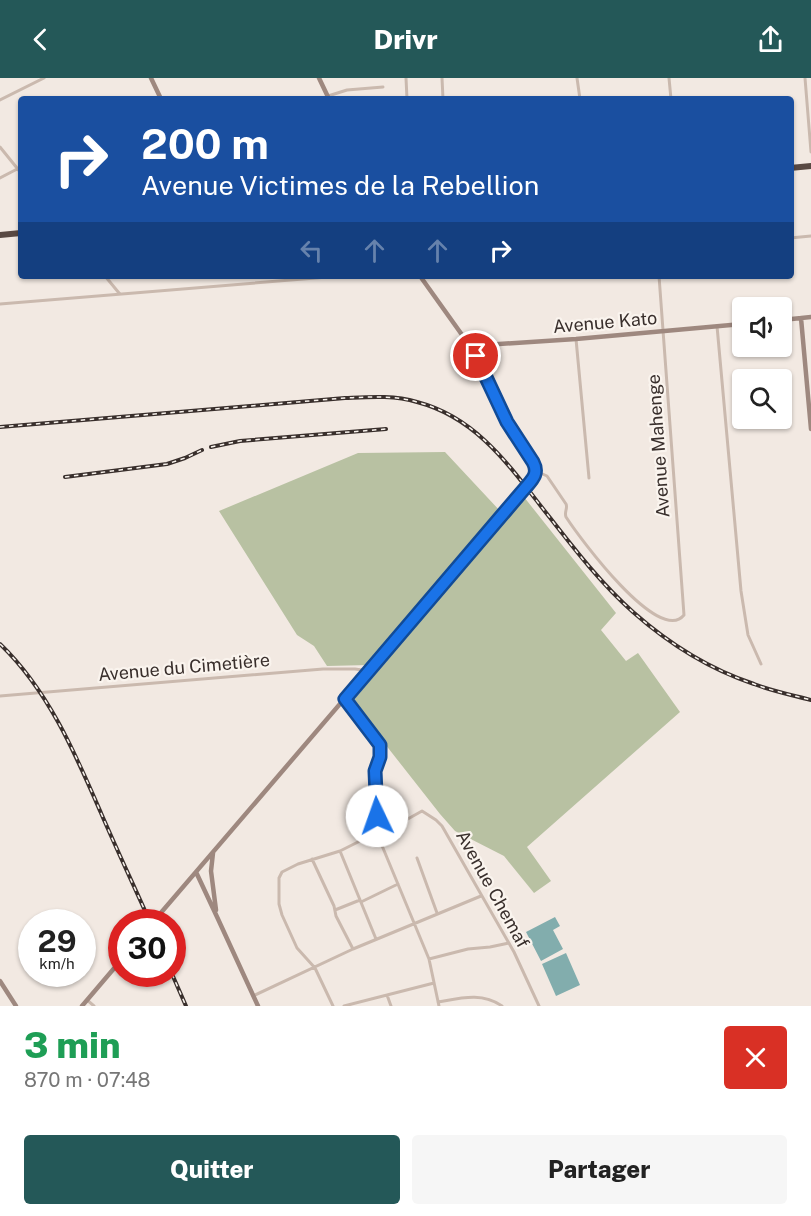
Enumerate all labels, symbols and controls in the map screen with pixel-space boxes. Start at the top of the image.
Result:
icon: back [24,23,57,56]
text: Drivr [373,23,438,55]
icon: share [754,23,787,56]
text: 200 m [141,119,269,168]
icon: right [42,120,120,198]
text: Avenue Victimes de la Rebellion [141,169,539,201]
icon: left [295,234,328,267]
icon: ahead [358,234,391,267]
icon: ahead [421,234,454,267]
icon: right [484,234,517,267]
map controls [732,297,792,429]
button: sound [732,297,792,357]
street label: Avenue Kato [552,307,658,337]
pin [450,330,501,381]
icon: arrive [459,339,492,372]
button: search [732,369,792,429]
street label: Avenue Mahenge [643,373,673,519]
street label: Avenue du Cimetière [97,649,271,685]
position arrow [345,784,409,848]
street label: Avenue Chemaf [452,826,534,952]
speed limit sign: 30 [108,909,186,987]
text: 29 [38,923,76,959]
text: km/h [39,955,75,972]
text: 3 min [24,1024,121,1066]
button: close [724,1026,787,1089]
text: 870 m · 07:48 [24,1068,151,1092]
button: Quitter [24,1135,400,1204]
button: Partager [412,1135,787,1204]

